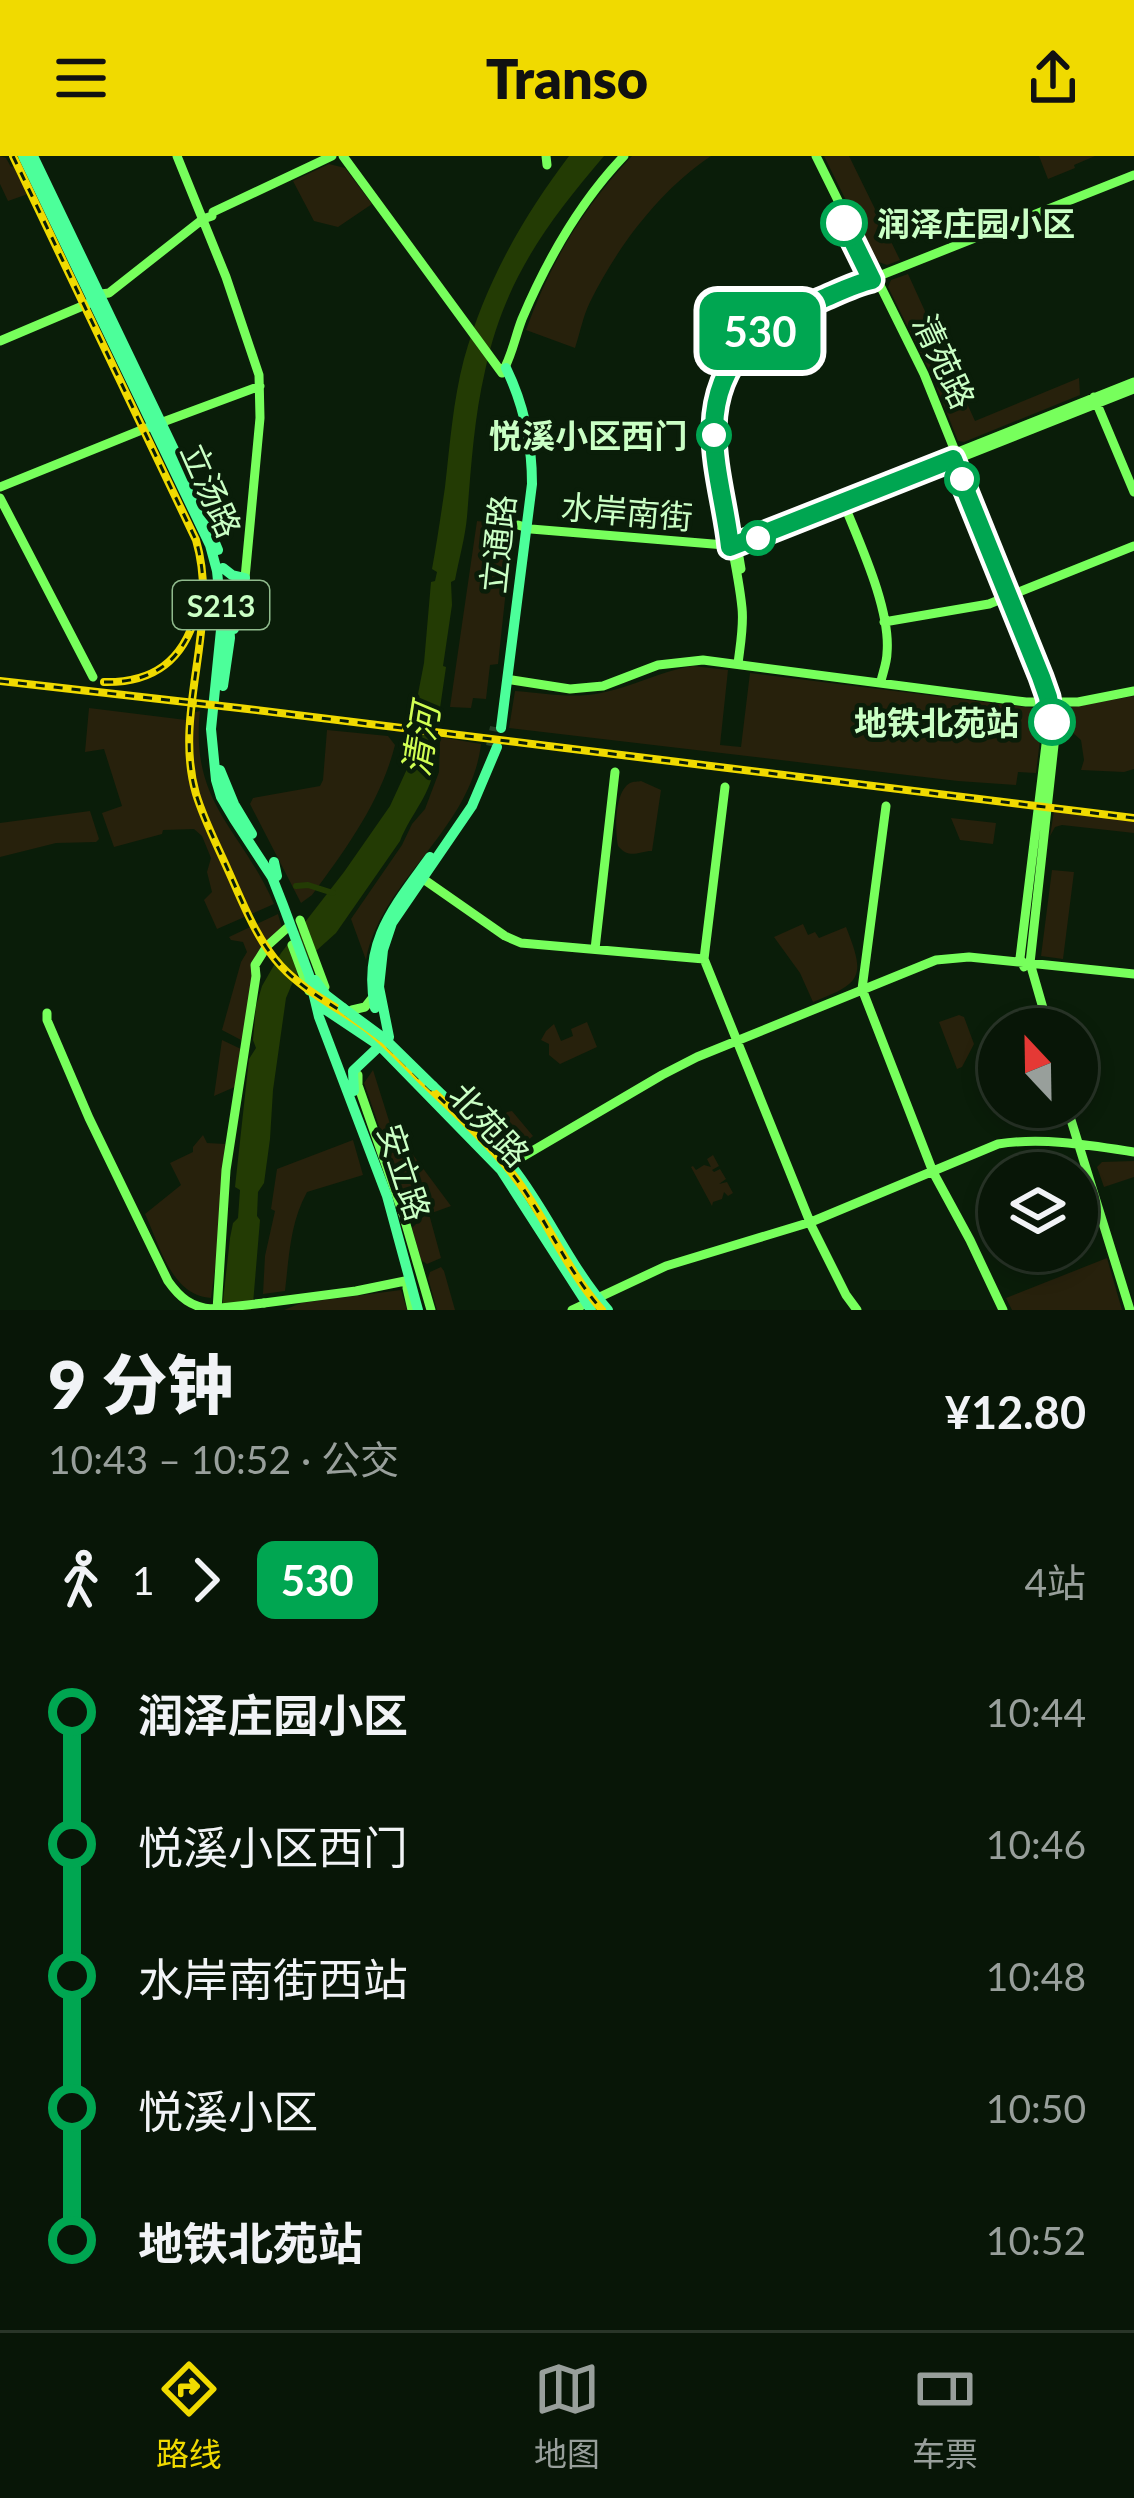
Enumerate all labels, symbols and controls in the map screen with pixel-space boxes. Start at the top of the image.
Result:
icon: menu [48,45,114,111]
icon: share [1020,45,1086,111]
text: Transo [486,46,648,111]
marker: 润泽庄园小区 [822,201,866,245]
place label: 润泽庄园小区 [877,203,1075,243]
line badge: 530 [691,292,829,370]
text: 530 [723,306,797,356]
street label: 清苑路 [906,308,984,414]
place label: 悦溪小区西门 [489,415,687,455]
marker: 悦溪小区西门 [698,419,730,451]
street label: 立汤路 [174,437,250,543]
unlabelled marker [946,463,978,495]
street label: 水岸南街 [560,485,694,537]
street label: 立通路 [472,493,522,595]
unlabelled marker [742,522,774,554]
road number: S213 [173,581,269,629]
water label: 清河 [393,695,448,779]
marker: 地铁北苑站 [1030,700,1074,744]
place label: 地铁北苑站 [854,702,1019,742]
north arrow [978,1008,1098,1128]
map controls [978,1008,1098,1272]
street label: 北苑路 [442,1074,538,1174]
street label: 安立路 [371,1119,439,1225]
button: layers [978,1152,1098,1272]
text: 9 分钟 [48,1344,234,1423]
text: ¥12.80 [945,1385,1086,1439]
text: 10:43 – 10:52 · 公交 [48,1436,399,1482]
icon: walk [48,1547,114,1613]
icon: forward [173,1547,239,1613]
text: 530 [281,1555,354,1605]
text: 1 [132,1557,155,1603]
text: 4站 [1024,1559,1086,1605]
text: 润泽庄园小区 [138,1688,408,1742]
text: 10:44 [986,1689,1086,1735]
text: 悦溪小区西门 [138,1820,408,1874]
text: 10:46 [986,1821,1086,1867]
text: 水岸南街西站 [138,1952,408,2006]
text: 10:48 [986,1953,1086,1999]
text: 悦溪小区 [138,2084,318,2138]
text: 10:50 [986,2085,1086,2131]
text: 地铁北苑站 [138,2216,363,2270]
text: 10:52 [986,2217,1086,2263]
tab: 路线 [156,2356,222,2476]
tab: 地图 [534,2356,600,2476]
tab: 车票 [912,2356,978,2476]

